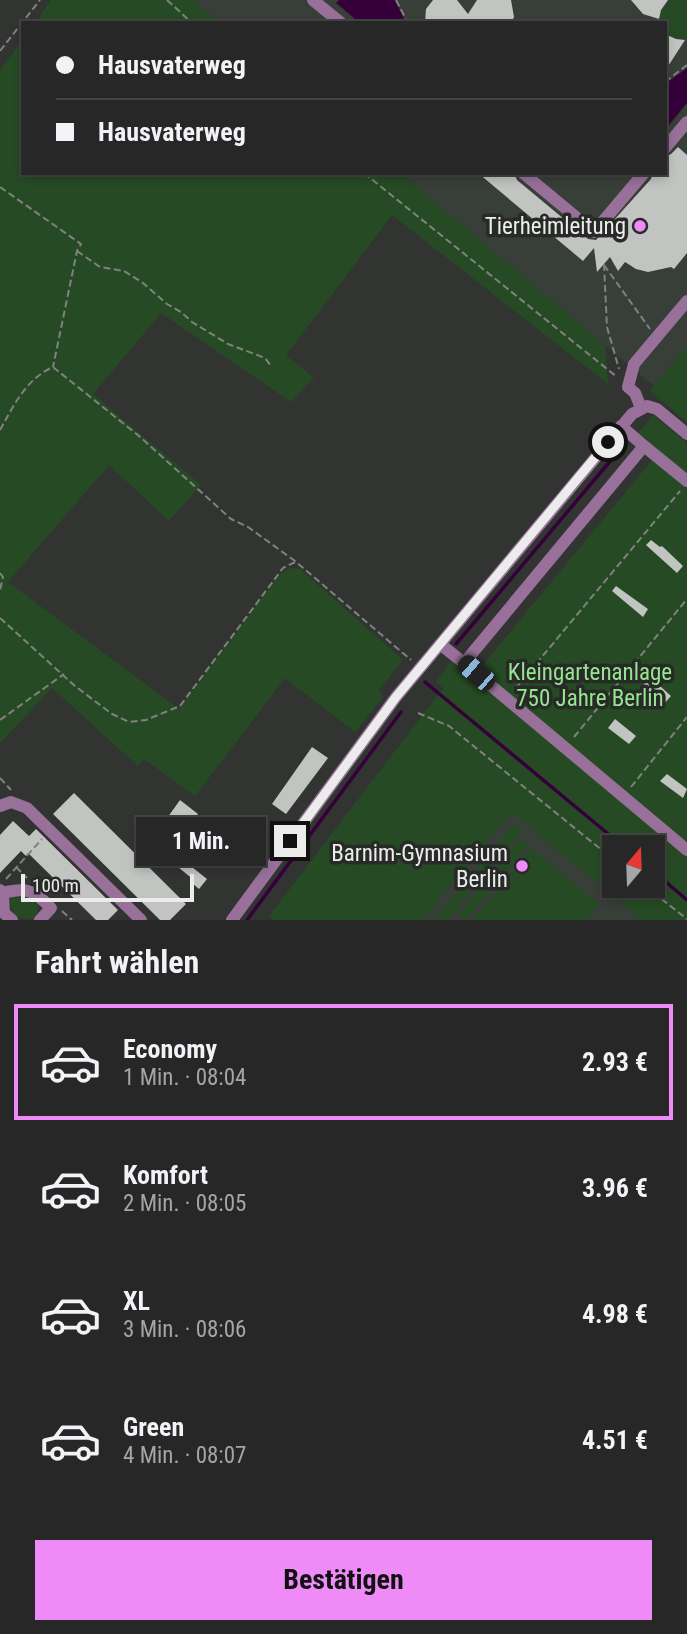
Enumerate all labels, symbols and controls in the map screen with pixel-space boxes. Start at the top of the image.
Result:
text: Hausvaterweg [98,50,246,80]
text: Hausvaterweg [98,117,246,147]
place label: Tierheimleitung [485,213,626,240]
marker: Tierheimleitung [632,218,648,234]
route start [592,426,624,458]
car [454,651,499,695]
park label: Kleingartenanlage 750 Jahre Berlin [508,659,672,712]
callout: 1 Min. [136,816,266,866]
route end [274,825,306,857]
text: 1 Min. [172,828,230,855]
north arrow [602,835,665,898]
map controls [602,835,665,898]
place label: Barnim-Gymnasium Berlin [331,840,508,893]
marker: Barnim-Gymnasium Berlin [514,858,530,874]
scale bar [21,871,194,903]
text: 100 m [32,874,79,897]
text: Fahrt wählen [35,943,199,981]
icon: car [39,1031,102,1094]
text: Economy [123,1034,217,1064]
text: 2.93 € [582,1047,648,1077]
text: 1 Min. · 08:04 [123,1064,246,1091]
icon: car [39,1157,102,1220]
text: Komfort [123,1160,208,1190]
text: 3.96 € [582,1173,648,1203]
text: 2 Min. · 08:05 [123,1190,246,1217]
icon: car [39,1283,102,1346]
text: XL [123,1286,150,1316]
text: 4.98 € [582,1299,648,1329]
text: 3 Min. · 08:06 [123,1316,246,1343]
icon: car [39,1409,102,1472]
text: Green [123,1412,184,1442]
text: 4.51 € [582,1425,648,1455]
text: 4 Min. · 08:07 [123,1442,246,1469]
button: Bestätigen [35,1540,652,1620]

